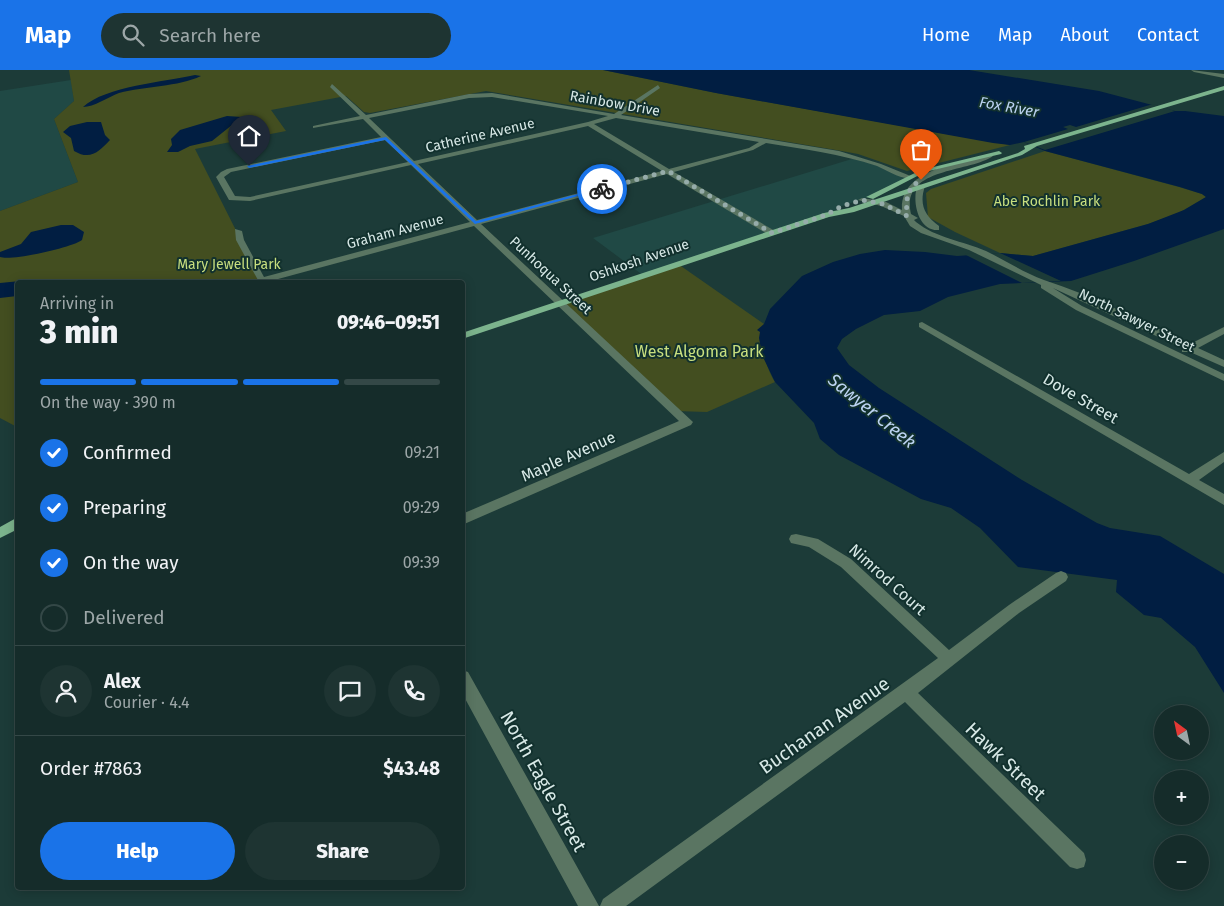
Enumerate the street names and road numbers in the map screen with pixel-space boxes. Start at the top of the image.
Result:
street label: Rainbow Drive [569,87,661,120]
street label: Catherine Avenue [424,115,536,156]
street label: Graham Avenue [345,210,445,253]
street label: Punhoqua Street [506,233,596,318]
street label: Oshkosh Avenue [587,235,691,286]
street label: North Sawyer Street [1076,285,1198,356]
street label: Dove Street [1040,369,1122,428]
street label: Maple Avenue [518,427,618,486]
street label: Nimrod Court [845,540,930,619]
street label: Buchanan Avenue [755,672,894,779]
street label: North Eagle Street [495,707,592,856]
street label: Hawk Street [961,717,1051,806]

